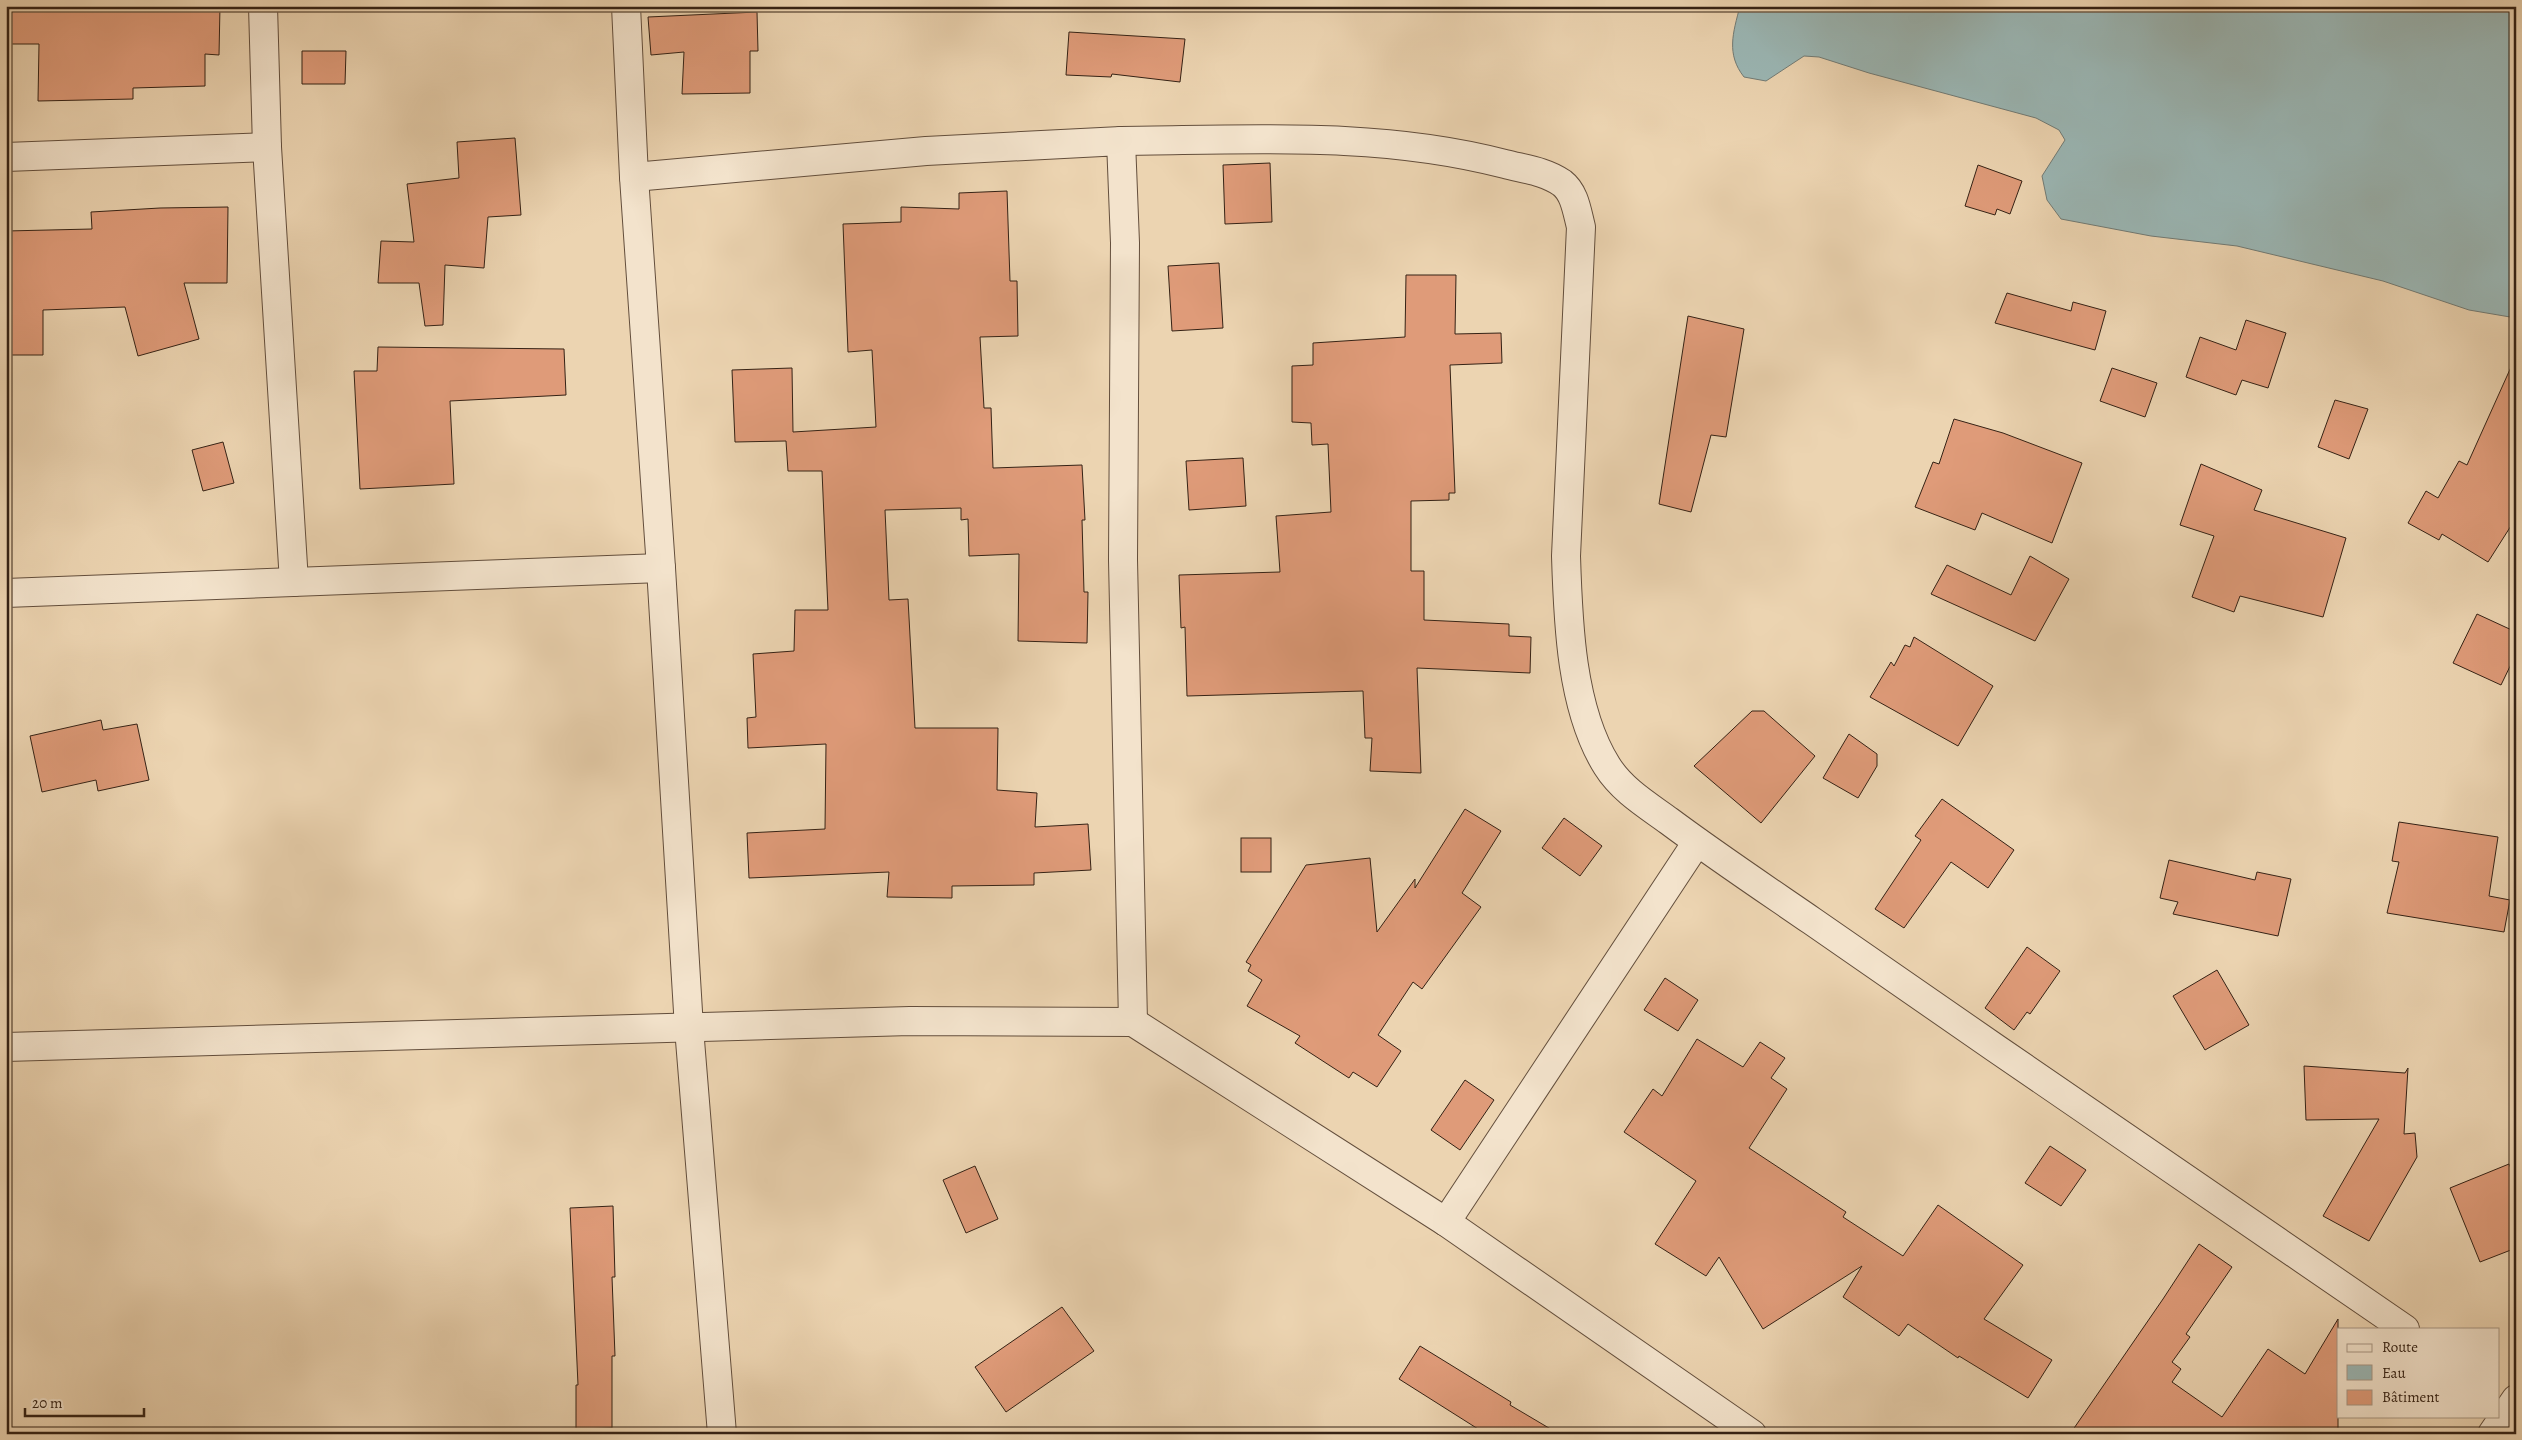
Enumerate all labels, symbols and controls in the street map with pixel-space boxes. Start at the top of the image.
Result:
legend [2337,1328,2500,1418]
text: Route [2382,1337,2418,1357]
text: Eau [2382,1363,2407,1383]
scale bar [25,1385,144,1417]
text: Bâtiment [2382,1387,2440,1407]
text: 20 m [32,1393,63,1413]

